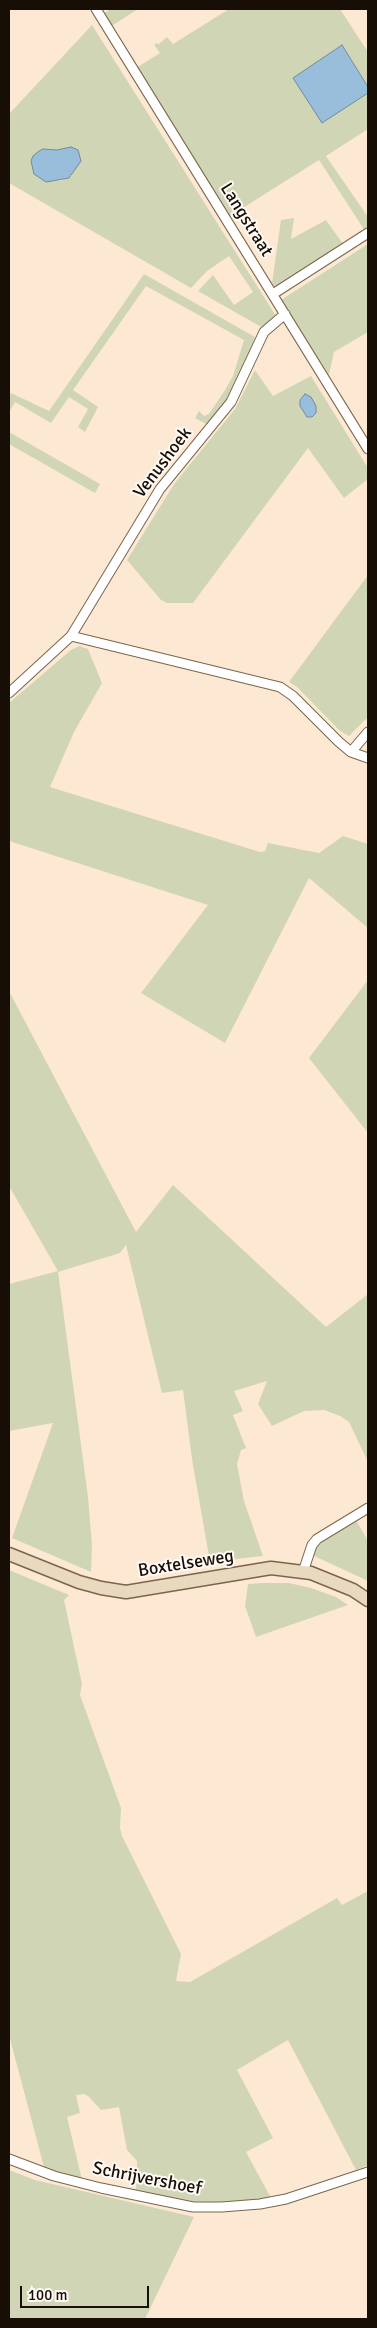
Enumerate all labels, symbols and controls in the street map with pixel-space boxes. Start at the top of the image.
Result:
street label: Langstraat [215,179,277,261]
street label: Venushoek [129,423,197,503]
street label: Boxtelseweg [137,1546,235,1582]
street label: Schrijvershoef [91,2158,203,2200]
scale bar [22,2276,151,2308]
text: 100 m [28,2286,68,2304]

